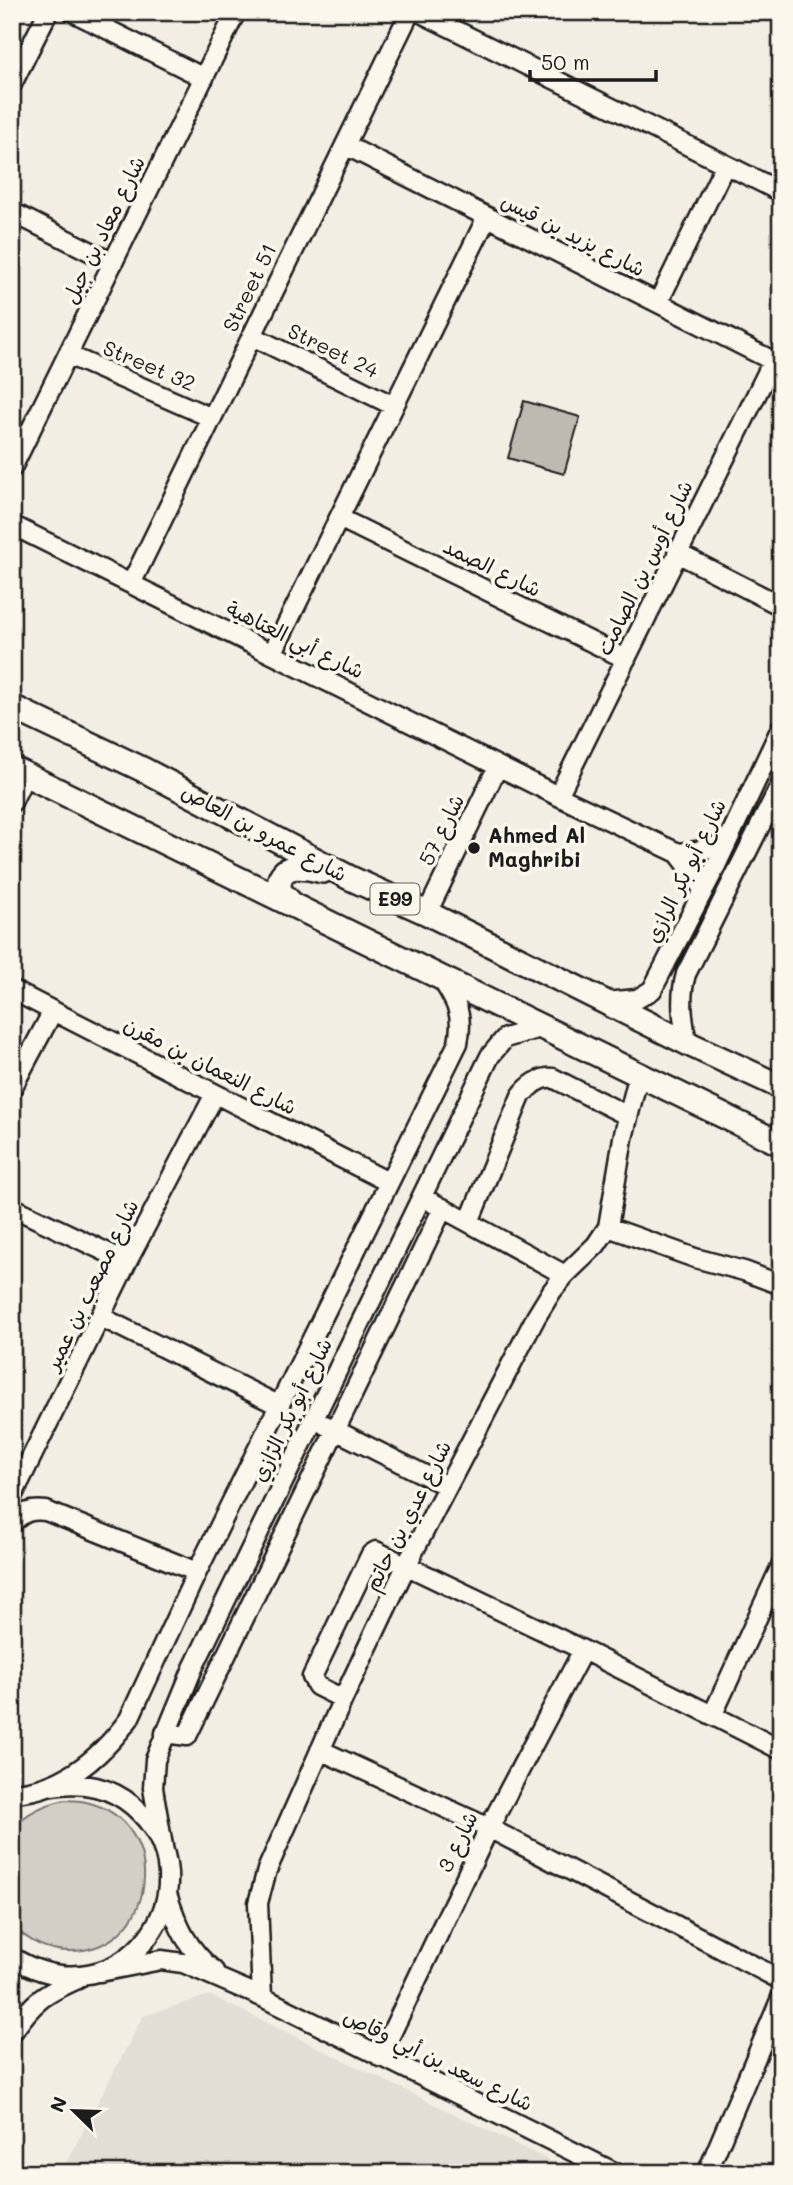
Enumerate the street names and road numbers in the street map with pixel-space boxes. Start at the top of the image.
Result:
street label: شارع معاد بن جبل [55,151,153,309]
street label: شارع يزيد بن قيس [496,186,650,284]
street label: Street 51 [216,239,282,336]
street label: Street 24 [284,316,384,383]
street label: Street 32 [99,333,200,396]
street label: شارع أوس بن الصامت [589,475,701,661]
street label: شارع الصمد [438,531,546,605]
street label: شارع أبي العتاهية [219,594,369,690]
street label: شارع عمرو بن العاص [176,777,352,889]
street label: شارع 57 [412,789,472,871]
street label: شارع أبو بكر الرازي [638,794,734,948]
road number: E99 [370,884,420,914]
street label: شارع النعمان بن مقرن [118,1009,302,1123]
street label: شارع مصعب بن عمير [37,1194,146,1377]
street label: شارع أبو بكر الرازي [244,1333,340,1487]
street label: شارع عدي بن حاتم [357,1435,460,1597]
street label: شارع 3 [430,1806,486,1878]
street label: شارع سعد بن أبي وقاص [337,2001,538,2122]

